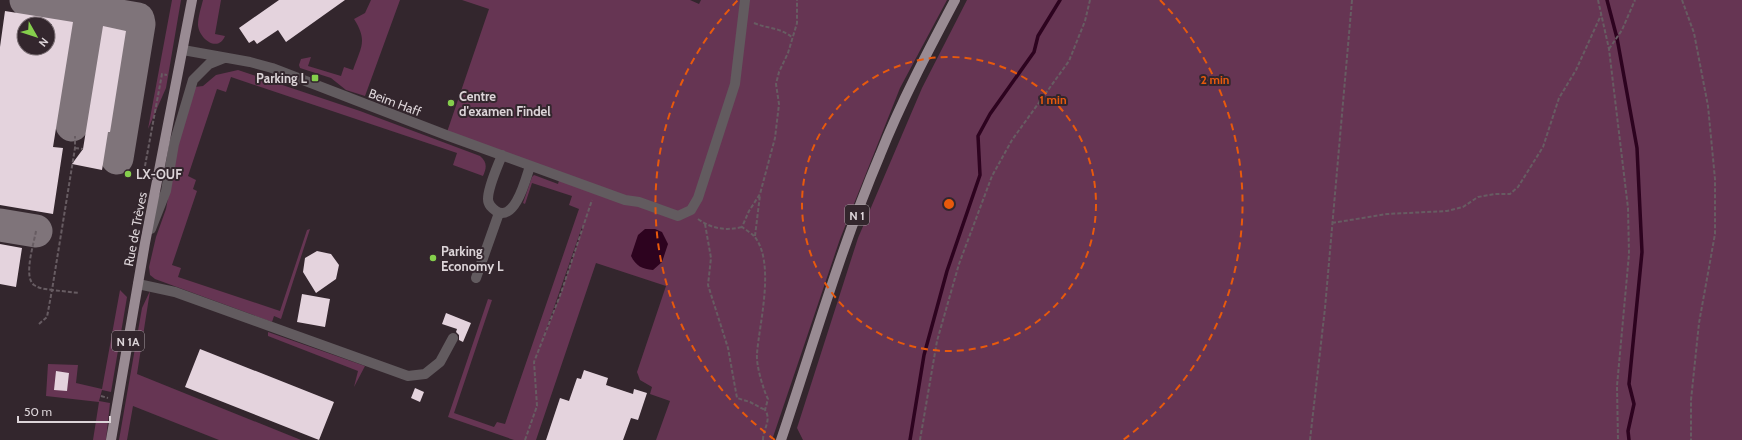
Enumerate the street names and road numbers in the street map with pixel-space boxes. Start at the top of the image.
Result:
street label: Beim Haff [366,85,424,120]
street label: Rue de Trèves [120,190,150,268]
road number: N 1 [845,205,869,225]
road number: N 1A [112,331,144,351]

